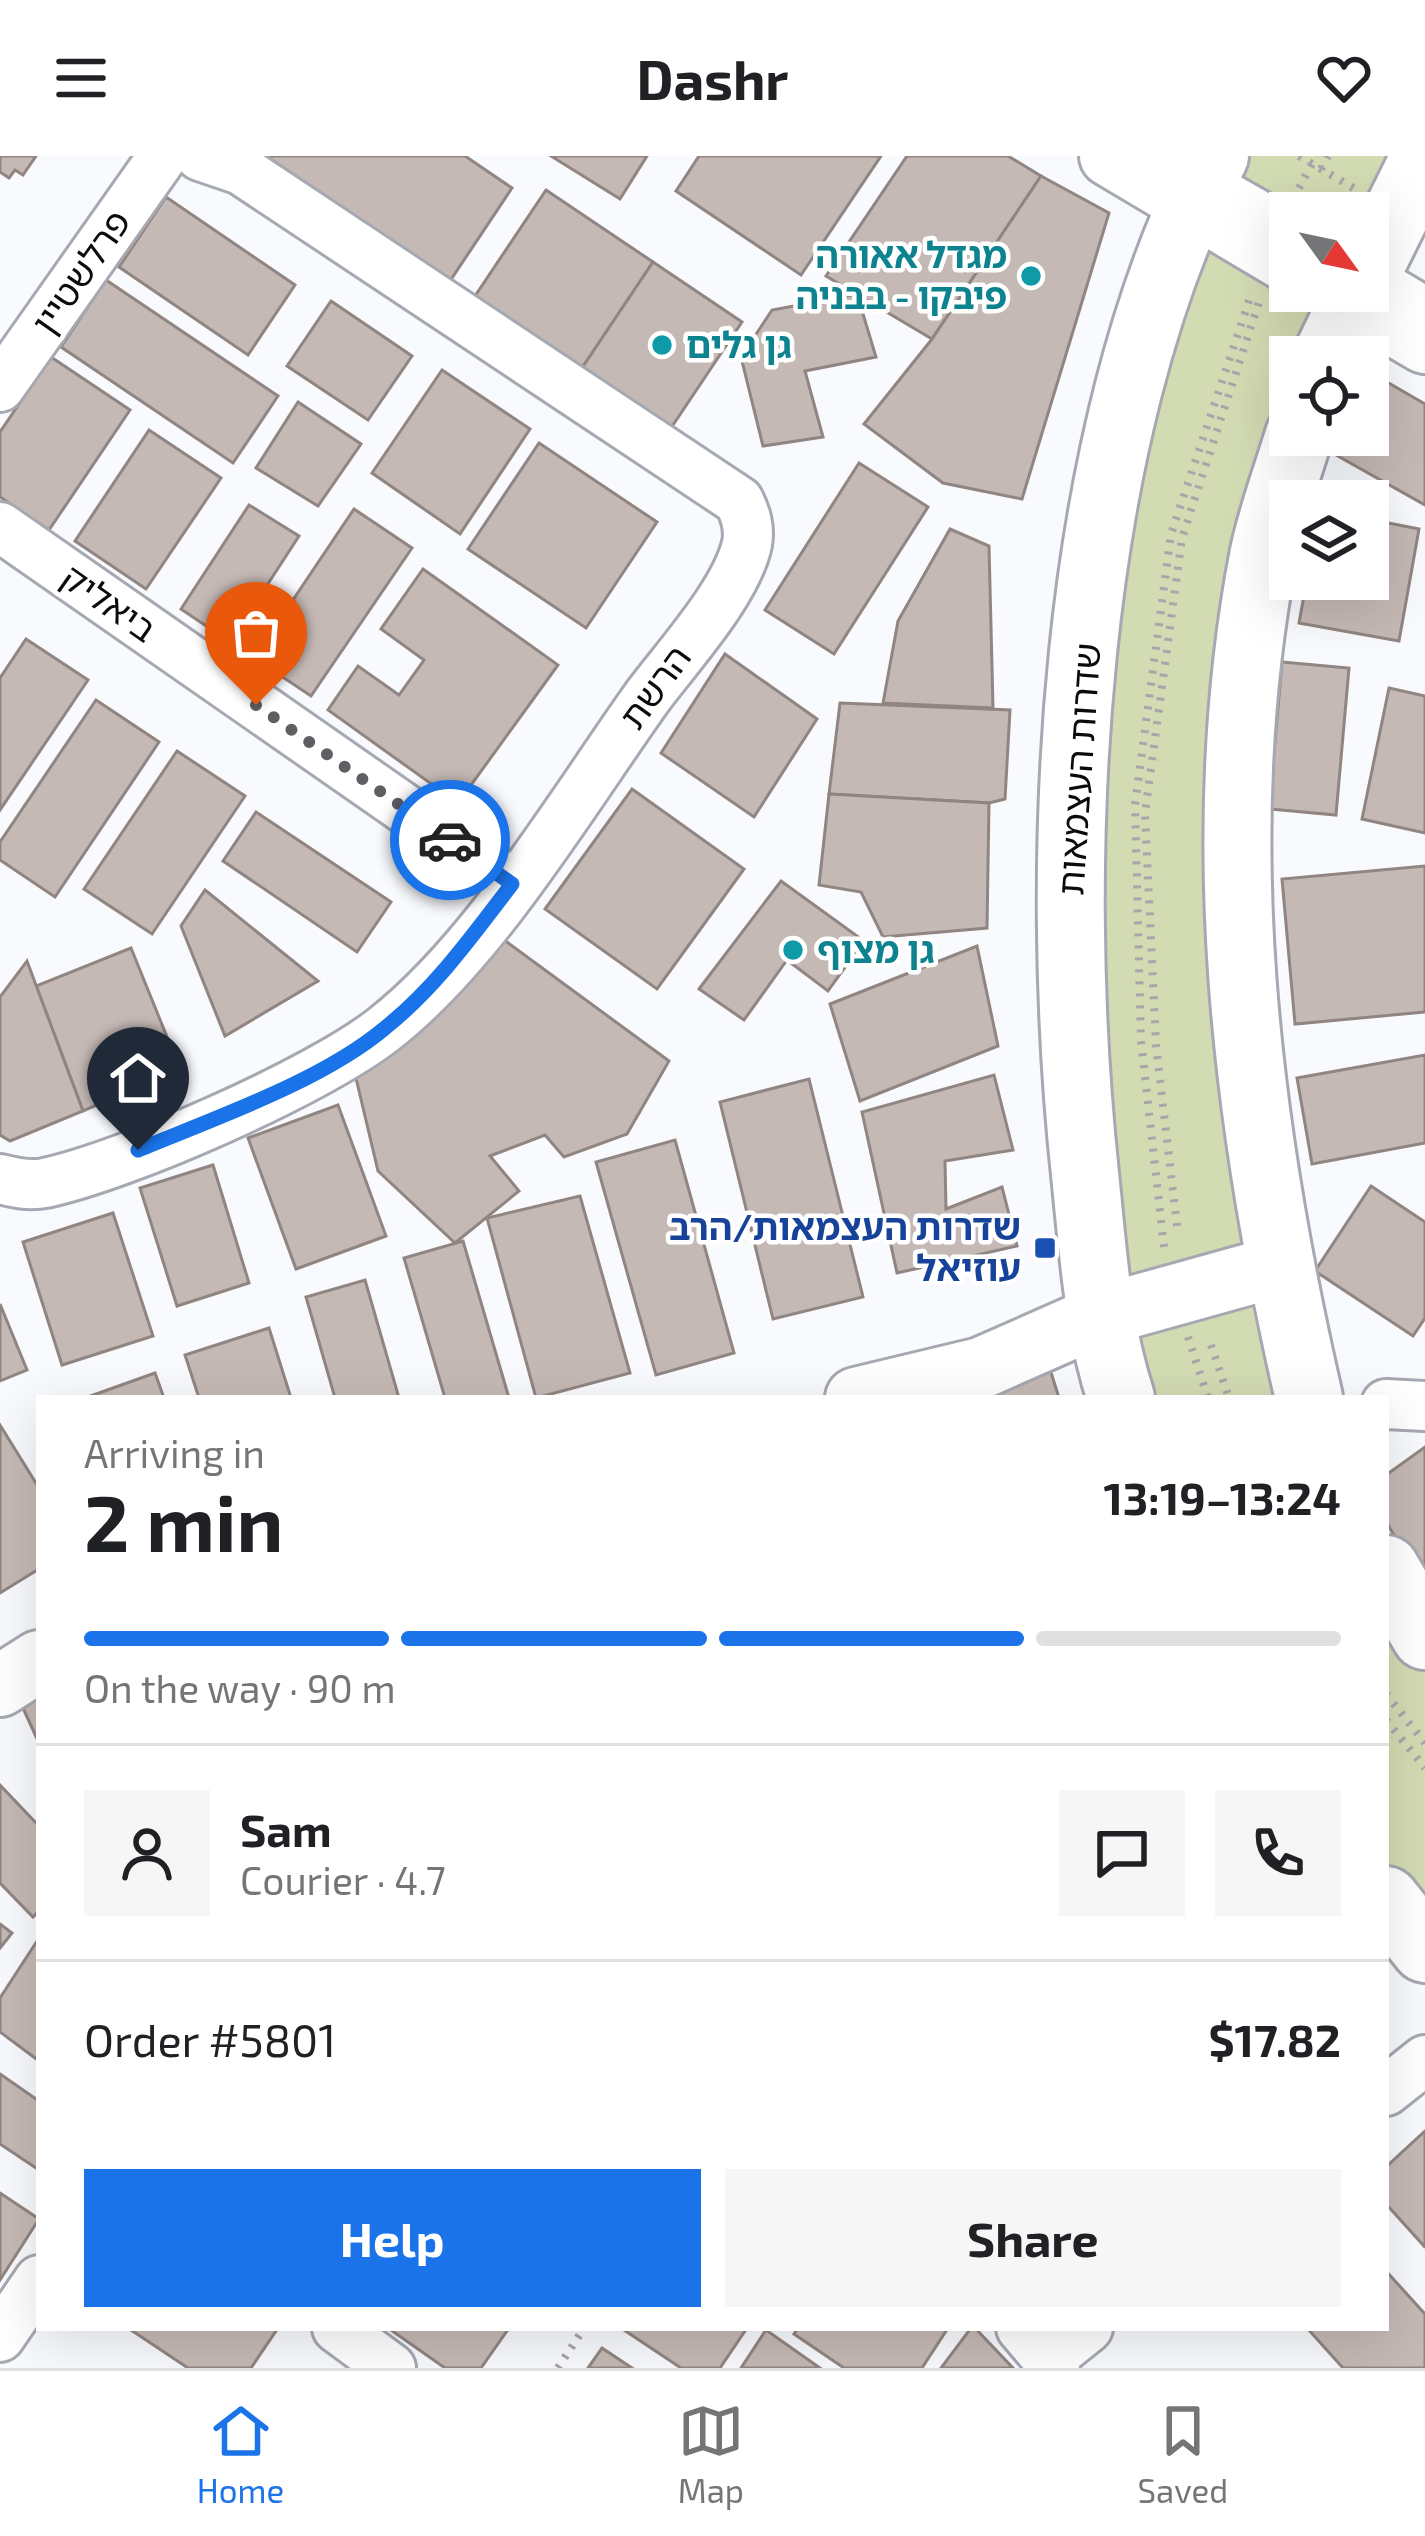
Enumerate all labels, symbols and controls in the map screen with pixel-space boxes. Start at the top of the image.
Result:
icon: menu [48,45,114,111]
icon: heart [1311,45,1377,111]
text: Dashr [637,46,788,111]
north arrow [1269,192,1389,312]
map controls [1269,192,1389,600]
street label: פרלשטיין [21,201,138,342]
place label: מגדל אאורה פיבקו - בבניה [795,232,1007,316]
marker: מגדל אאורה פיבקו - בבניה [1018,263,1044,289]
place label: גן גלים [686,322,792,365]
marker: גן גלים [649,332,675,358]
button: locate [1269,336,1389,456]
button: layers [1269,480,1389,600]
street label: ביאליק [54,554,165,650]
pin [205,582,307,705]
icon: bag [223,600,289,666]
street label: הרשת [609,636,698,736]
street label: שדרות העצמאות [1047,641,1108,896]
courier [390,780,510,900]
icon: car [417,807,483,873]
place label: גן מצוף [817,927,935,970]
marker: גן מצוף [780,937,806,963]
pin [87,1027,189,1150]
icon: home [105,1045,171,1111]
place label: שדרות העצמאות/הרב עוזיאל [669,1204,1021,1288]
marker: שדרות העצמאות/הרב עוזיאל [1032,1235,1058,1261]
text: Arriving in [84,1429,265,1476]
text: 13:19–13:24 [1103,1470,1341,1524]
text: 2 min [84,1474,283,1568]
text: On the way · 90 m [84,1664,396,1711]
button: person [84,1790,210,1916]
button: chat [1059,1790,1185,1916]
button: phone [1215,1790,1341,1916]
text: Sam [240,1802,332,1856]
text: Courier · 4.7 [240,1856,446,1903]
text: Order #5801 [84,2012,336,2066]
text: $17.82 [1208,2012,1341,2066]
button: Help [84,2169,701,2307]
button: Share [725,2169,1341,2307]
tab: Home [197,2398,284,2510]
tab: Map [678,2398,744,2510]
tab: Saved [1138,2398,1228,2510]

